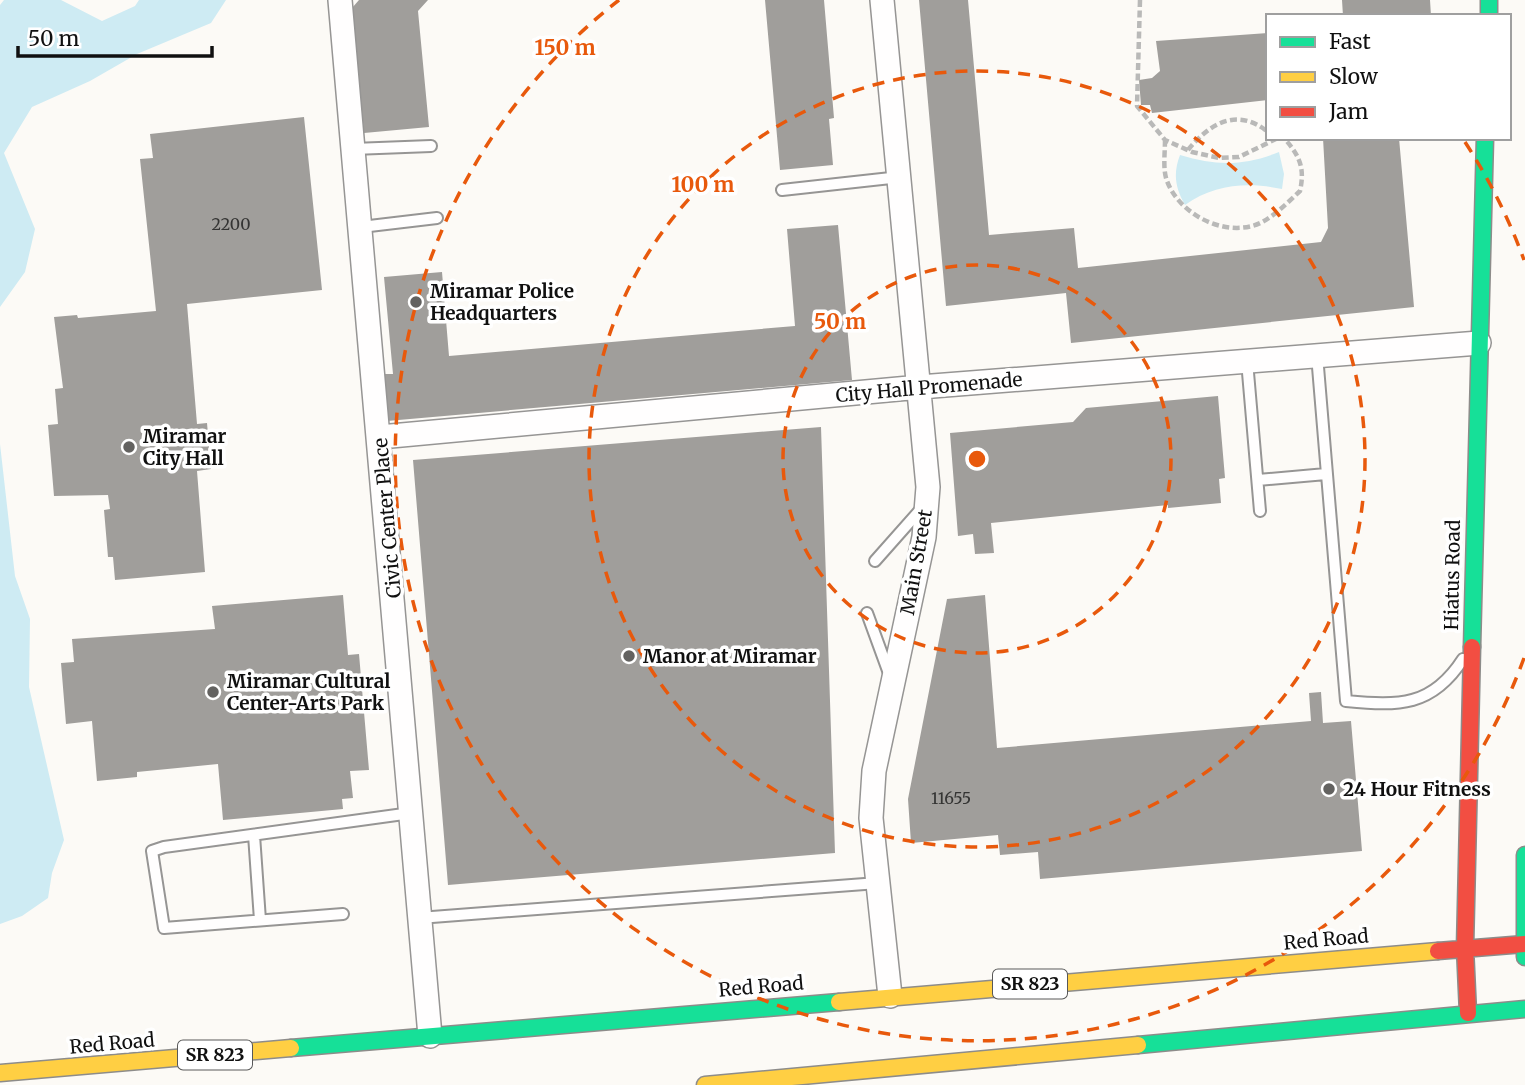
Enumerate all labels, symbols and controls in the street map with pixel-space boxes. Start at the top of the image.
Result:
scale bar [18,14,212,58]
legend [1266,14,1511,140]
text: 50 m [28,25,79,52]
text: Fast [1329,28,1371,55]
text: 150 m [534,34,596,61]
text: Slow [1329,63,1378,90]
text: Jam [1328,98,1368,125]
text: 100 m [672,171,734,198]
house number: 2200 [211,214,251,234]
place label: Miramar Police Headquarters [430,279,574,325]
marker: Miramar Police Headquarters [408,294,424,310]
text: 50 m [814,308,866,335]
street label: City Hall Promenade [835,367,1023,407]
place label: Miramar City Hall [143,424,227,470]
street label: Civic Center Place [368,437,406,599]
marker: Miramar City Hall [121,439,137,455]
centre of rings [965,447,989,471]
street label: Main Street [895,507,937,617]
street label: Hiatus Road [1439,520,1465,630]
place label: Manor at Miramar [643,644,817,668]
marker: Manor at Miramar [621,648,637,664]
place label: Miramar Cultural Center-Arts Park [227,669,391,715]
marker: Miramar Cultural Center-Arts Park [205,684,221,700]
place label: 24 Hour Fitness [1343,777,1491,801]
marker: 24 Hour Fitness [1321,781,1337,797]
house number: 11655 [931,788,971,808]
street label: Red Road [1282,923,1370,955]
street label: Red Road [717,970,805,1002]
road number: SR 823 [993,970,1067,999]
street label: Red Road [68,1027,156,1059]
road number: SR 823 [178,1040,252,1070]

